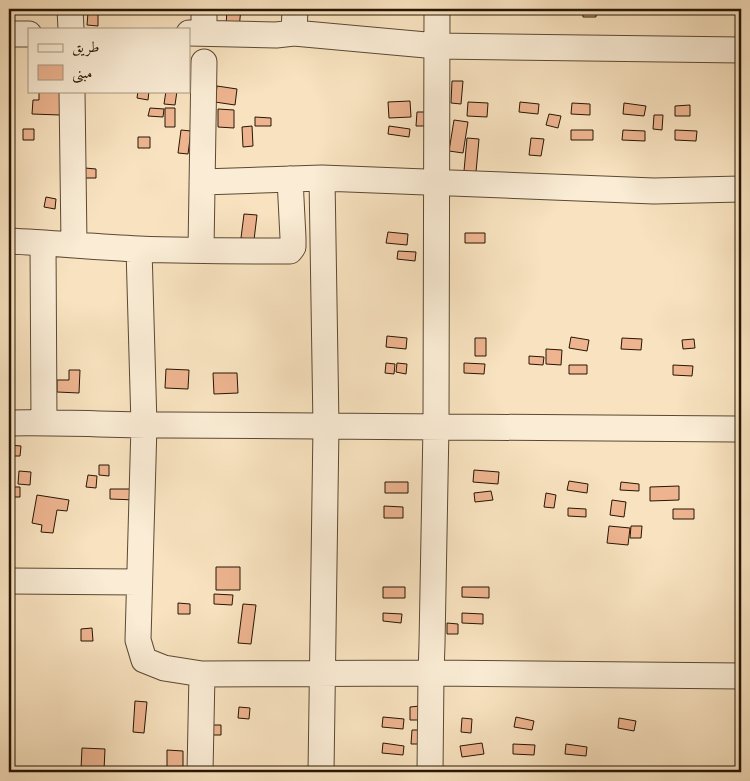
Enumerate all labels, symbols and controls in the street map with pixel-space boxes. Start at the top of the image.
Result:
legend [28,28,190,92]
text: طريق [72,38,99,57]
text: مبنى [72,64,92,84]

